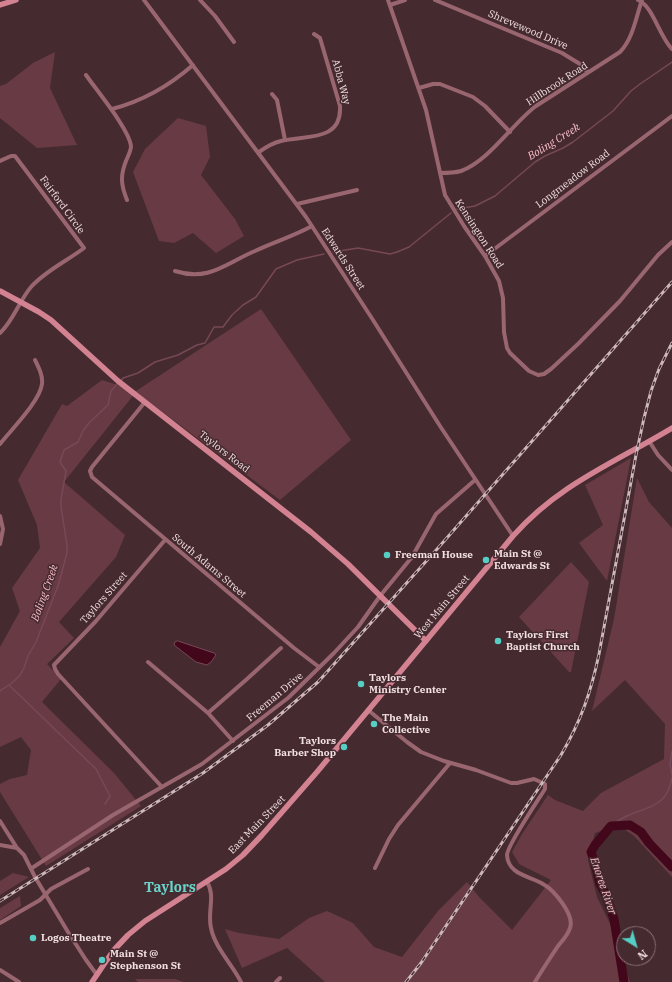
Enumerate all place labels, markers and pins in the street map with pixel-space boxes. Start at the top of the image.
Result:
place label: Main St @ Edwards St [494,548,550,572]
place label: Freeman House [395,549,473,561]
marker: Freeman House [382,550,392,560]
marker: Main St @ Edwards St [481,555,491,565]
place label: Taylors First Baptist Church [506,629,580,652]
marker: Taylors First Baptist Church [493,636,503,646]
place label: Taylors Ministry Center [369,672,446,696]
marker: Taylors Ministry Center [356,679,366,689]
place label: The Main Collective [382,712,430,736]
marker: The Main Collective [369,719,379,729]
place label: Taylors Barber Shop [274,735,336,758]
marker: Taylors Barber Shop [339,742,349,752]
place label: Logos Theatre [41,932,111,944]
marker: Logos Theatre [28,933,38,943]
place label: Main St @ Stephenson St [110,948,181,972]
marker: Main St @ Stephenson St [97,955,107,965]

